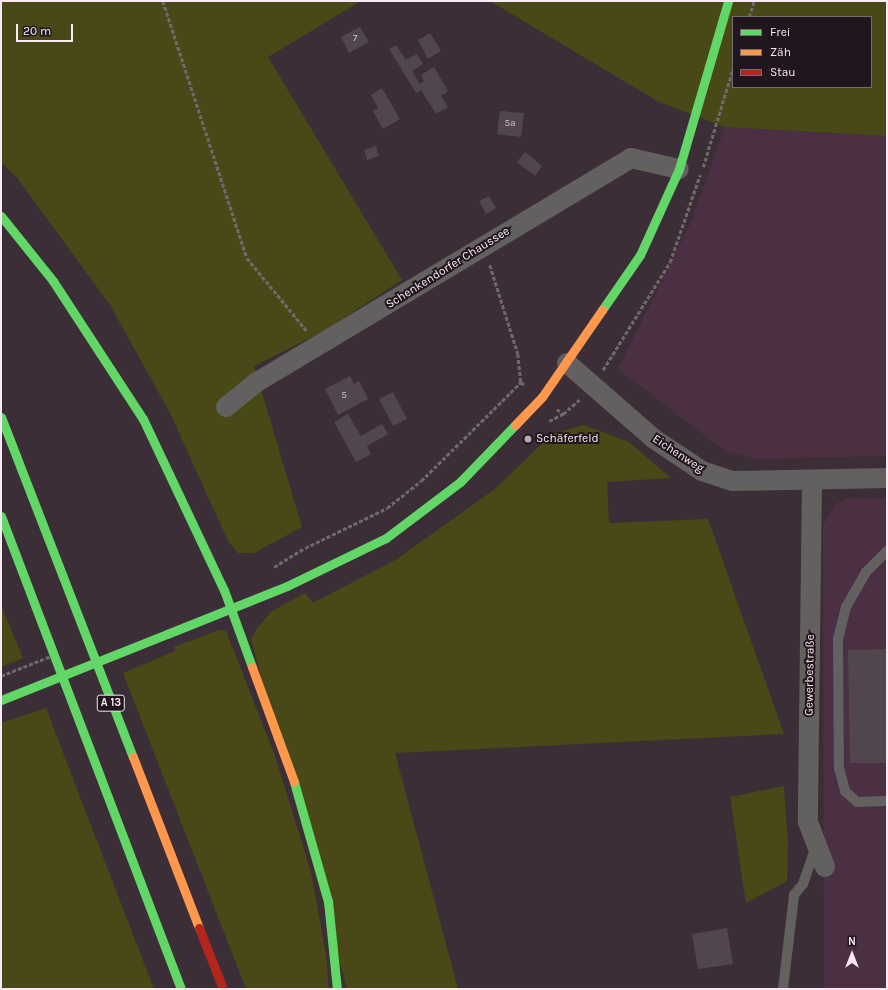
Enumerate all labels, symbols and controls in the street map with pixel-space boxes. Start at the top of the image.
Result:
scale bar [18,16,75,42]
legend [732,16,872,88]
text: 20 m [23,24,51,38]
text: Frei [770,25,790,39]
house number: 7 [353,33,357,45]
text: Zäh [770,45,791,59]
text: Stau [770,65,796,79]
house number: 5a [504,118,516,130]
street label: Schenkendorfer Chaussee [383,224,513,312]
house number: 5 [341,390,347,402]
place label: Schäferfeld [536,432,599,446]
street label: Eichenweg [649,432,707,476]
marker: Schäferfeld [523,434,533,444]
street label: Gewerbestraße [802,634,818,716]
road number: A 13 [96,694,126,712]
north arrow [832,934,872,974]
text: N [848,935,856,948]

